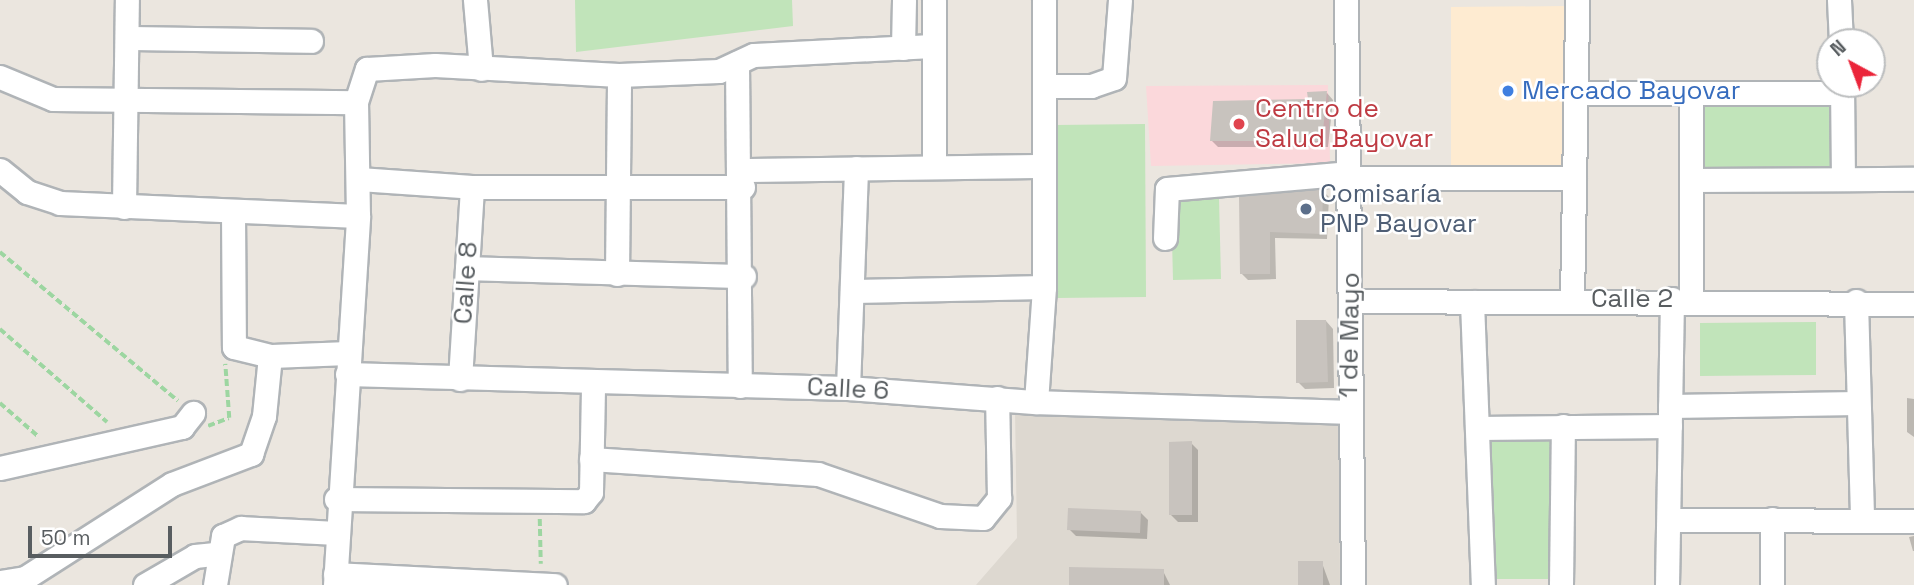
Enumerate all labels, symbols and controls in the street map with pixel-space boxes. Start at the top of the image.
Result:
north arrow [1816,28,1886,98]
text: N [1825,35,1851,62]
place label: Mercado Bayovar [1522,75,1740,107]
marker: Mercado Bayovar [1500,83,1516,99]
place label: Centro de Salud Bayovar [1255,93,1433,154]
marker: Centro de Salud Bayovar [1229,114,1249,134]
place label: Comisaría PNP Bayovar [1320,178,1477,240]
marker: Comisaría PNP Bayovar [1298,201,1314,217]
street label: Calle 8 [448,241,484,325]
street label: 1 de Mayo [1333,272,1367,398]
street label: Calle 2 [1591,283,1673,315]
street label: Calle 6 [806,371,890,407]
scale bar [32,512,175,556]
text: 50 m [41,524,91,551]

